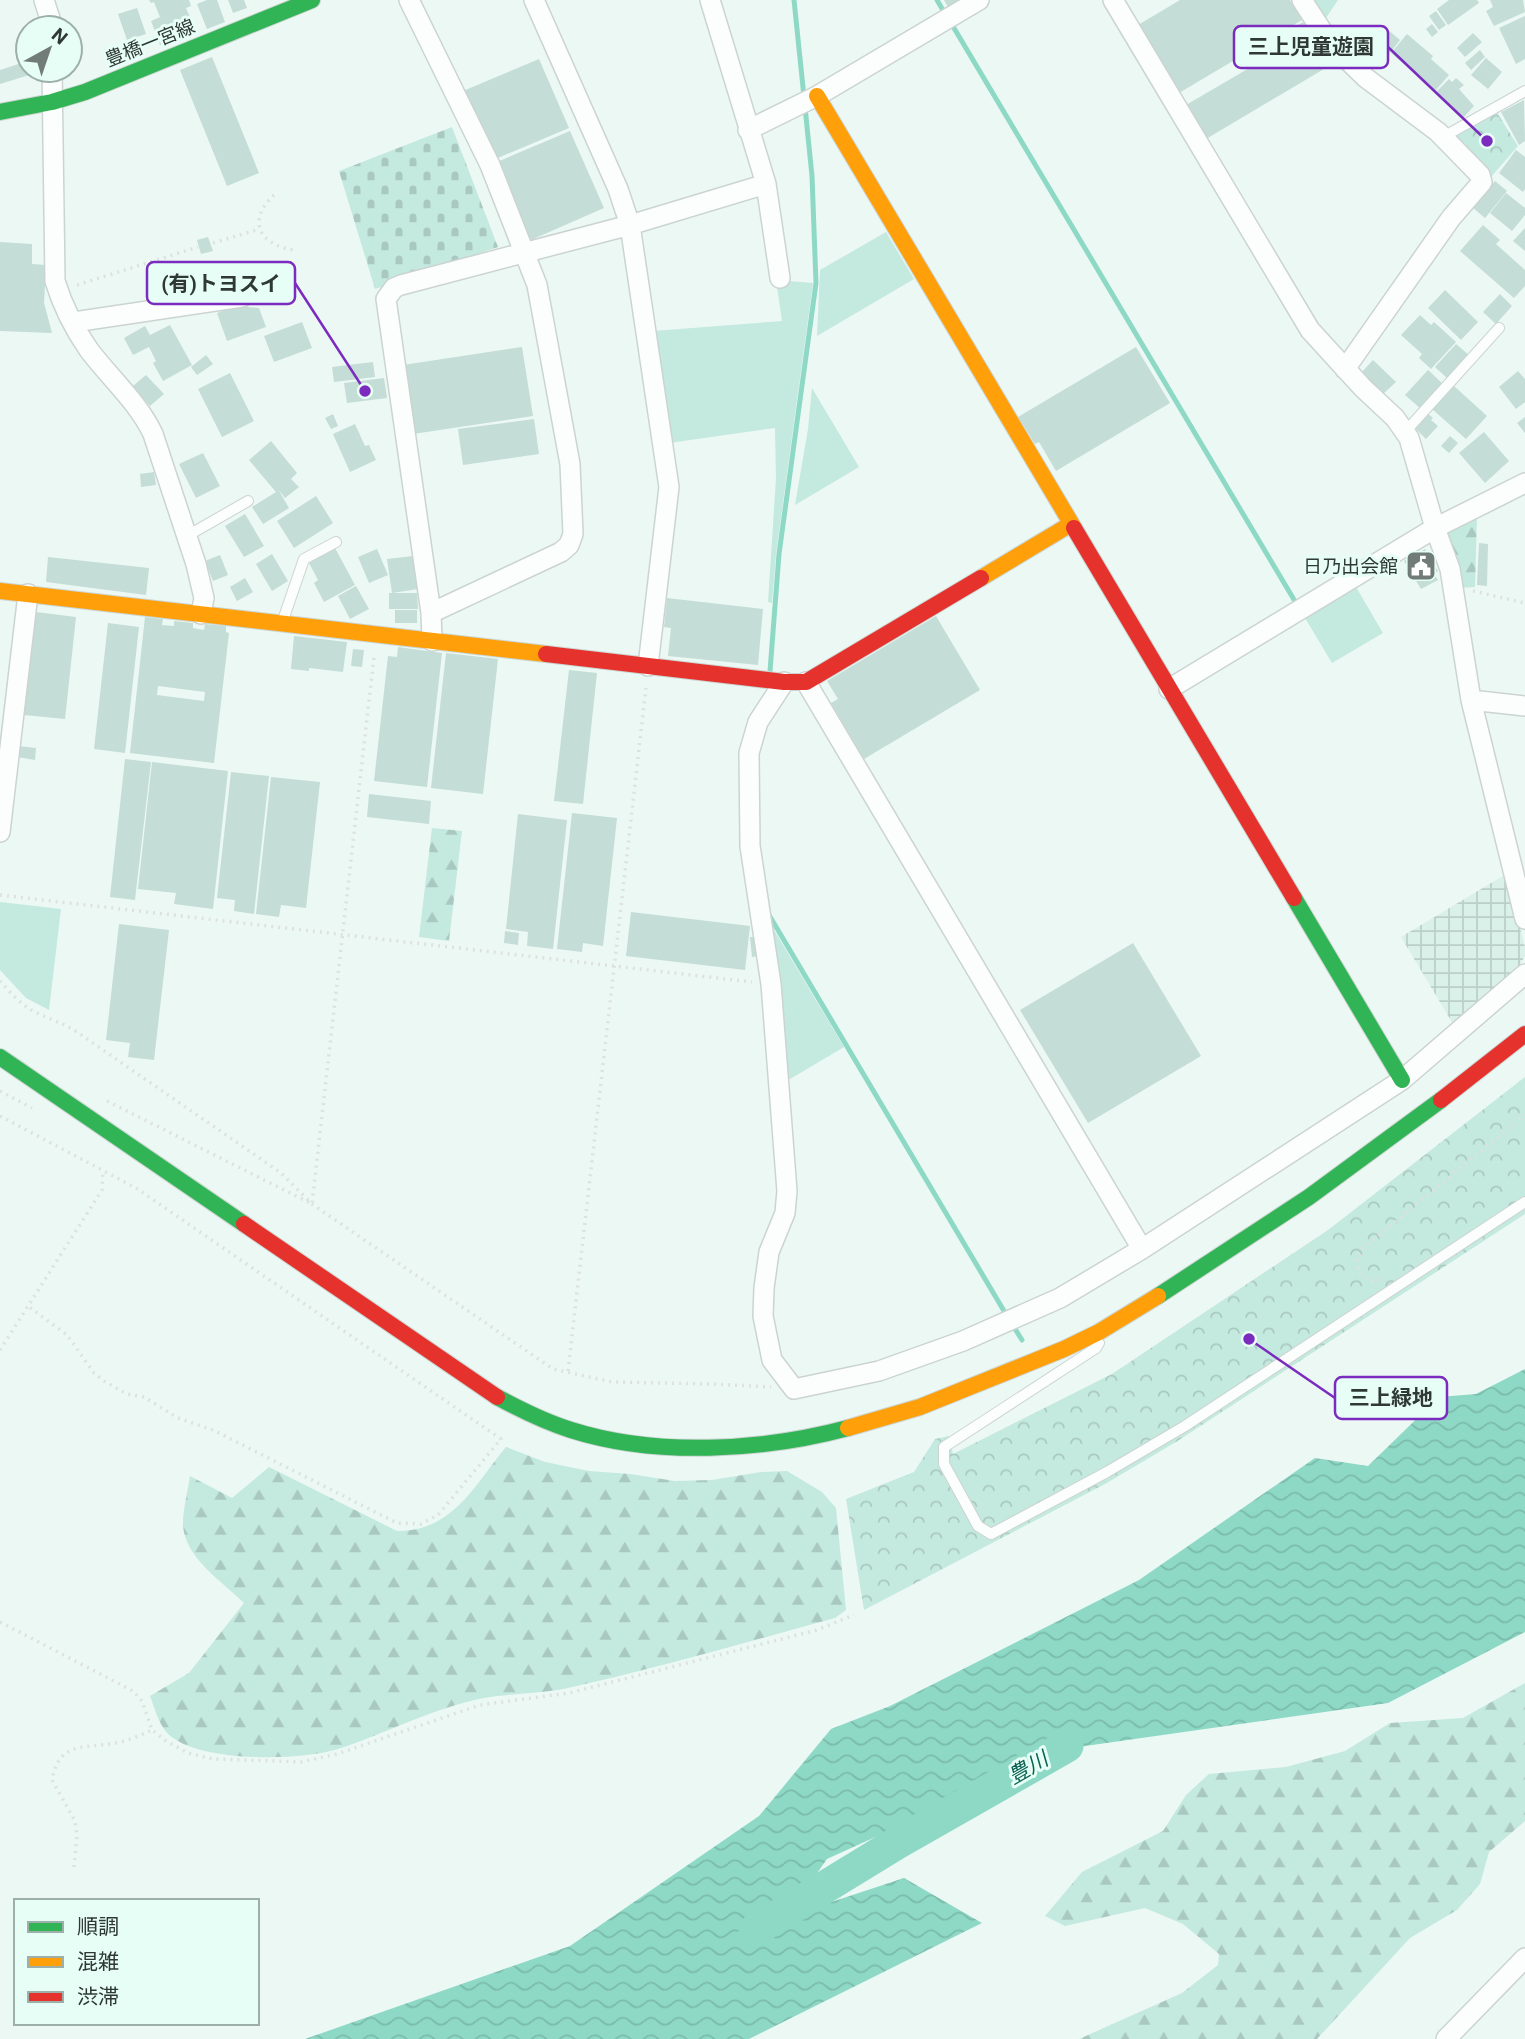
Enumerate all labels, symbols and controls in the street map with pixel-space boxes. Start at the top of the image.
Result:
north arrow [14,14,84,84]
street label: 豊橋一宮線 [102,15,198,71]
text: N [47,23,72,49]
callout: 三上児童遊園 [1234,26,1388,68]
text: 三上児童遊園 [1248,35,1374,59]
callout: (有)トヨスイ [147,262,295,304]
text: (有)トヨスイ [161,272,281,296]
public building icon: 日乃出会館 [1404,549,1438,583]
place label: 日乃出会館 [1303,555,1398,578]
callout: 三上緑地 [1335,1377,1447,1419]
text: 三上緑地 [1349,1386,1433,1410]
water label: 豊川 [1004,1746,1054,1789]
legend [14,1899,259,2025]
text: 順調 [77,1915,119,1939]
text: 混雑 [77,1950,119,1974]
text: 渋滞 [77,1985,119,2009]

